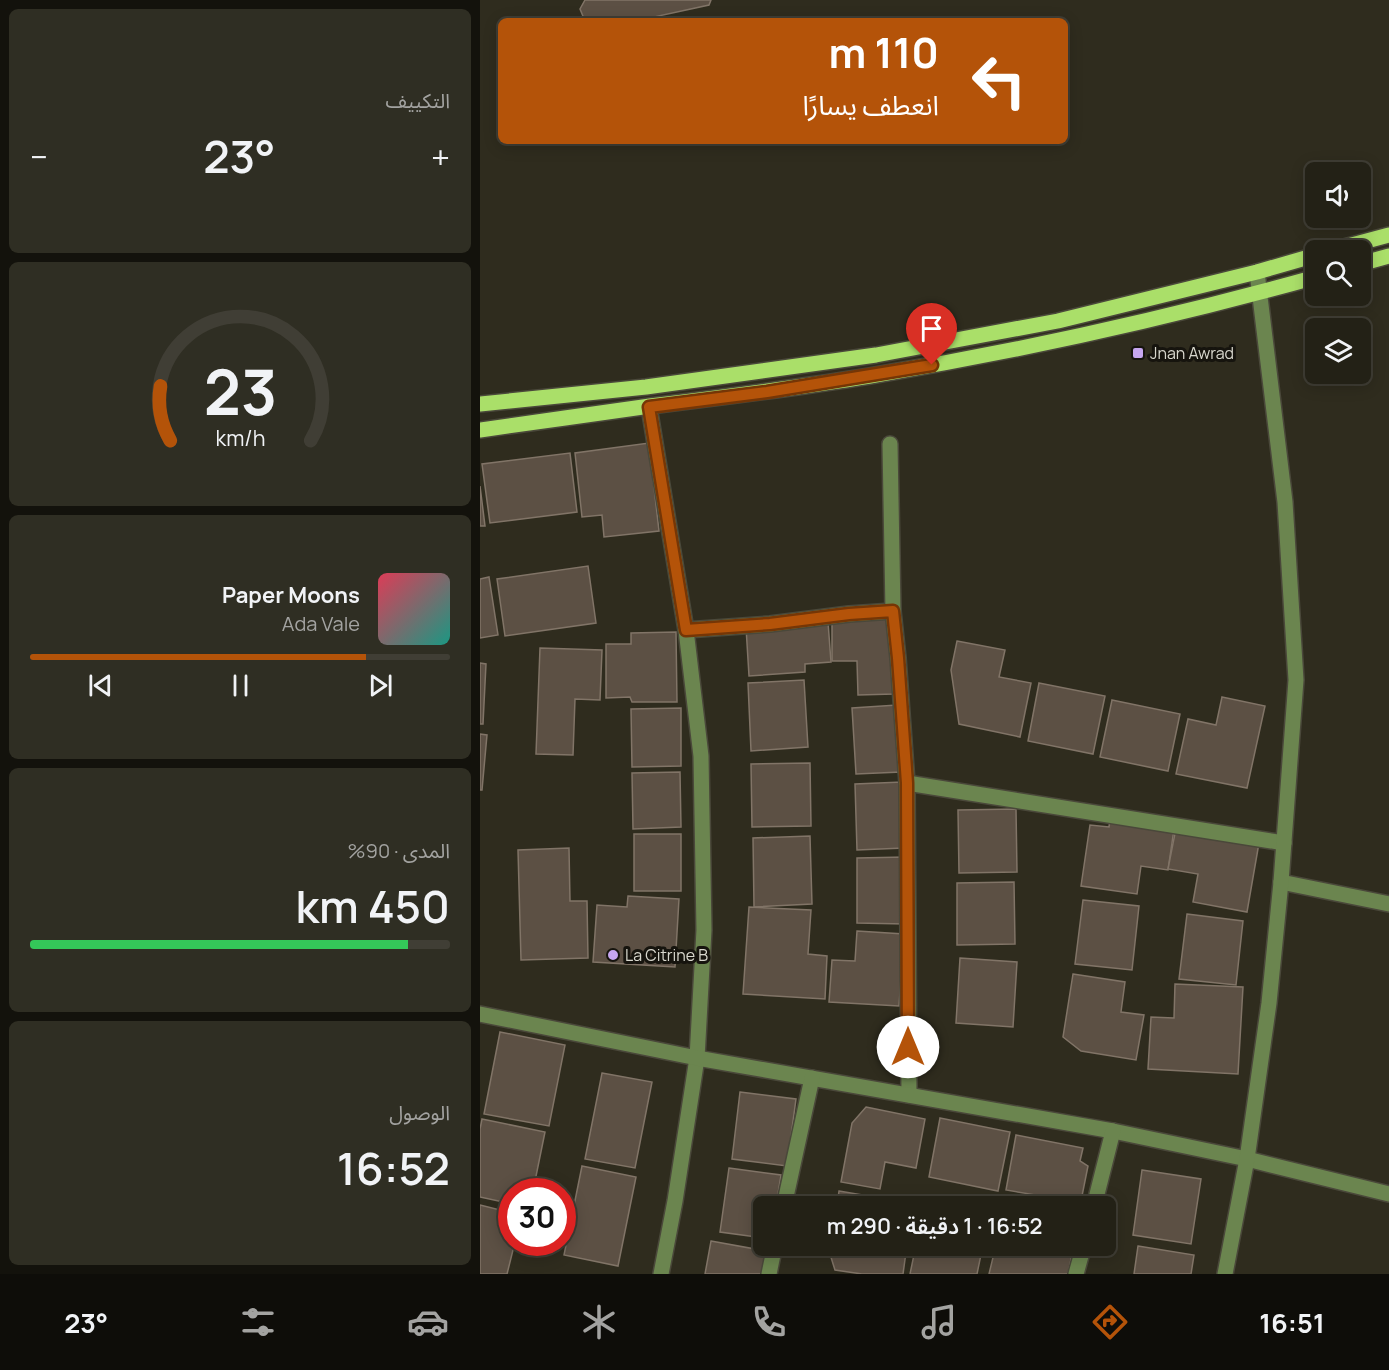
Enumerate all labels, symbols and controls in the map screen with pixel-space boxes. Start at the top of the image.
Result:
text: 110 m [828,23,939,81]
icon: left [960,42,1038,120]
text: انعطف يسارًا [802,86,939,123]
text: التكييف [386,87,450,114]
text: 23° [203,125,276,187]
text: − [30,134,48,179]
text: + [431,134,450,179]
map controls [1305,162,1371,384]
button: sound [1305,162,1371,228]
button: search [1305,240,1371,306]
pin [906,303,957,365]
icon: arrive [915,312,948,345]
button: layers [1305,318,1371,384]
place label: Jnan Awrad [1150,342,1234,364]
marker: Jnan Awrad [1131,346,1145,360]
text: 23 [203,348,277,434]
text: km/h [215,423,265,452]
text: Paper Moons [222,580,360,610]
text: Ada Vale [282,610,360,637]
icon: previous [84,669,117,702]
icon: pause [224,669,257,702]
icon: next [364,669,397,702]
text: المدى · 90% [347,837,450,864]
text: 450 km [295,875,450,937]
place label: La Citrine B [625,944,708,966]
marker: La Citrine B [606,948,620,962]
position arrow [876,1015,940,1079]
text: الوصول [389,1099,450,1126]
text: 16:52 [337,1137,450,1199]
speed limit sign: 30 [498,1178,576,1256]
text: 16:52 · 1 دقيقة · 290 m [827,1211,1042,1241]
icon: filters [237,1301,279,1343]
icon: car [407,1301,449,1343]
icon: climate [578,1301,620,1343]
icon: phone [748,1301,790,1343]
icon: music [918,1301,960,1343]
icon: directions [1089,1301,1131,1343]
text: 23° [64,1304,108,1341]
text: 16:51 [1259,1304,1325,1341]

